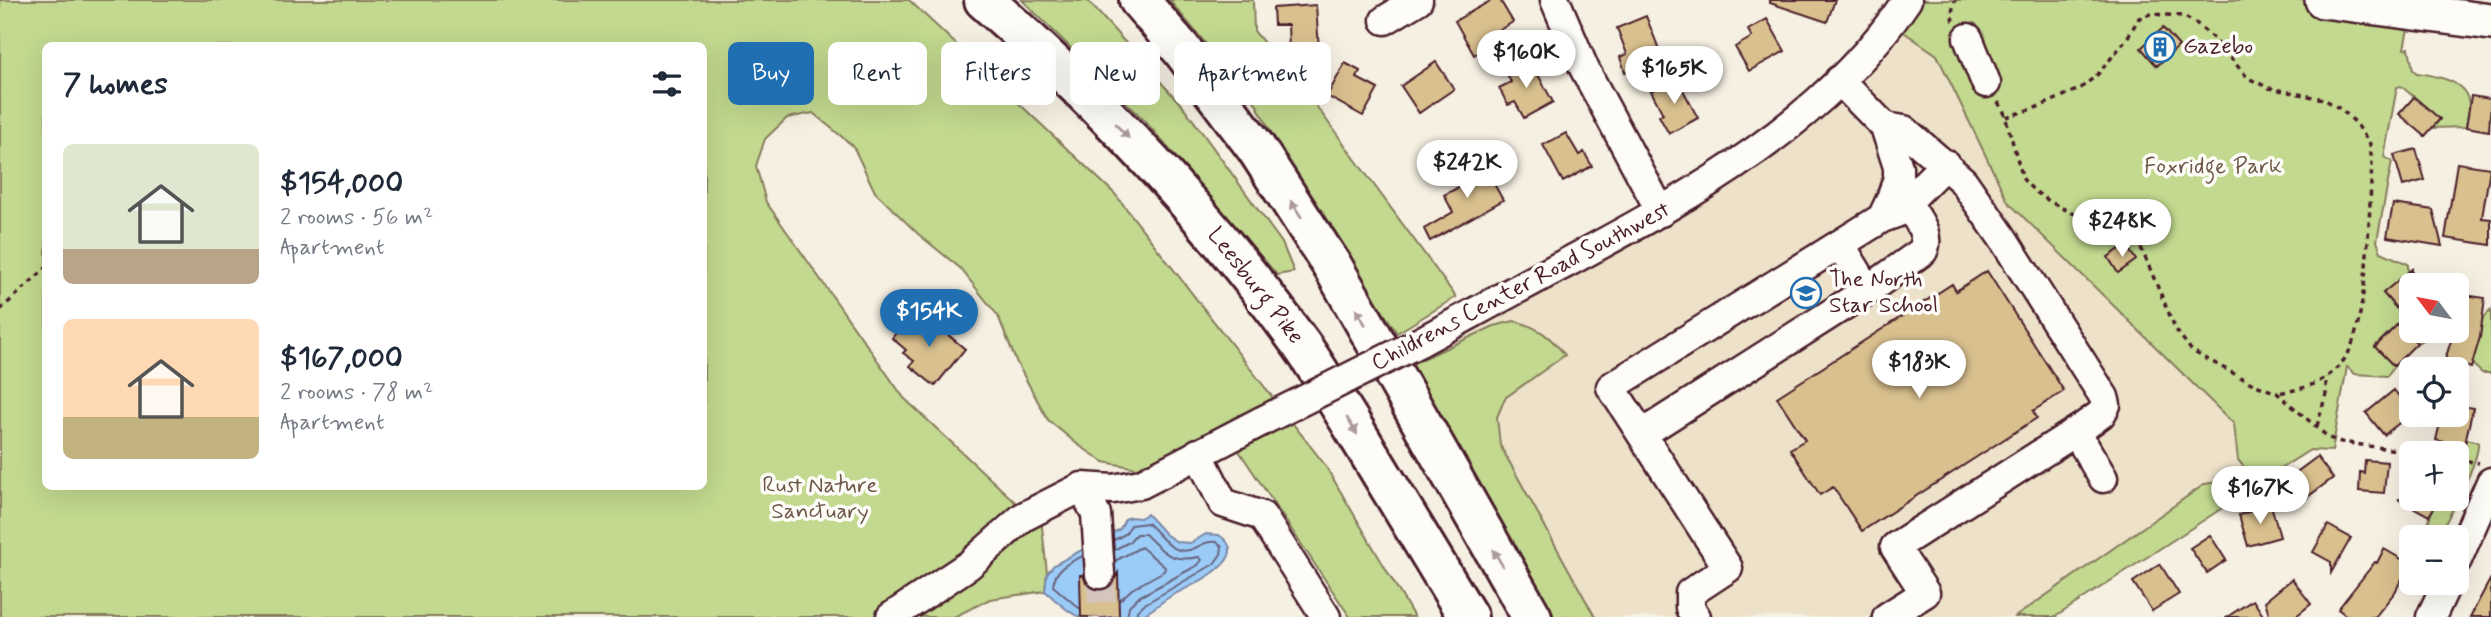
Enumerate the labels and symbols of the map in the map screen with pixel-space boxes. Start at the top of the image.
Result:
building icon: Gazebo [2143,30,2177,64]
pin: $160K [1477,31,1575,90]
place label: Gazebo [2183,32,2253,62]
pin: $165K [1625,46,1723,106]
one-way arrow [1114,122,1130,139]
pin: $242K [1418,140,1516,200]
park label: Foxridge Park [2144,152,2282,184]
street label: Childrens Center Road Southwest [1366,195,1676,379]
one-way arrow [1289,200,1302,219]
pin: $248K [2073,200,2171,259]
street label: Leesburg Pike [1198,221,1310,352]
place label: The North Star School [1829,265,1938,321]
north arrow [2399,273,2469,343]
school or university icon: The North Star School [1789,276,1823,310]
pin: $154K [880,290,978,349]
one-way arrow [1355,308,1367,327]
pin: $183K [1870,340,1968,400]
one-way arrow [1345,416,1358,435]
pin: $167K [2211,466,2309,526]
park label: Rust Nature Sanctuary [762,471,878,527]
one-way arrow [1492,548,1504,567]

